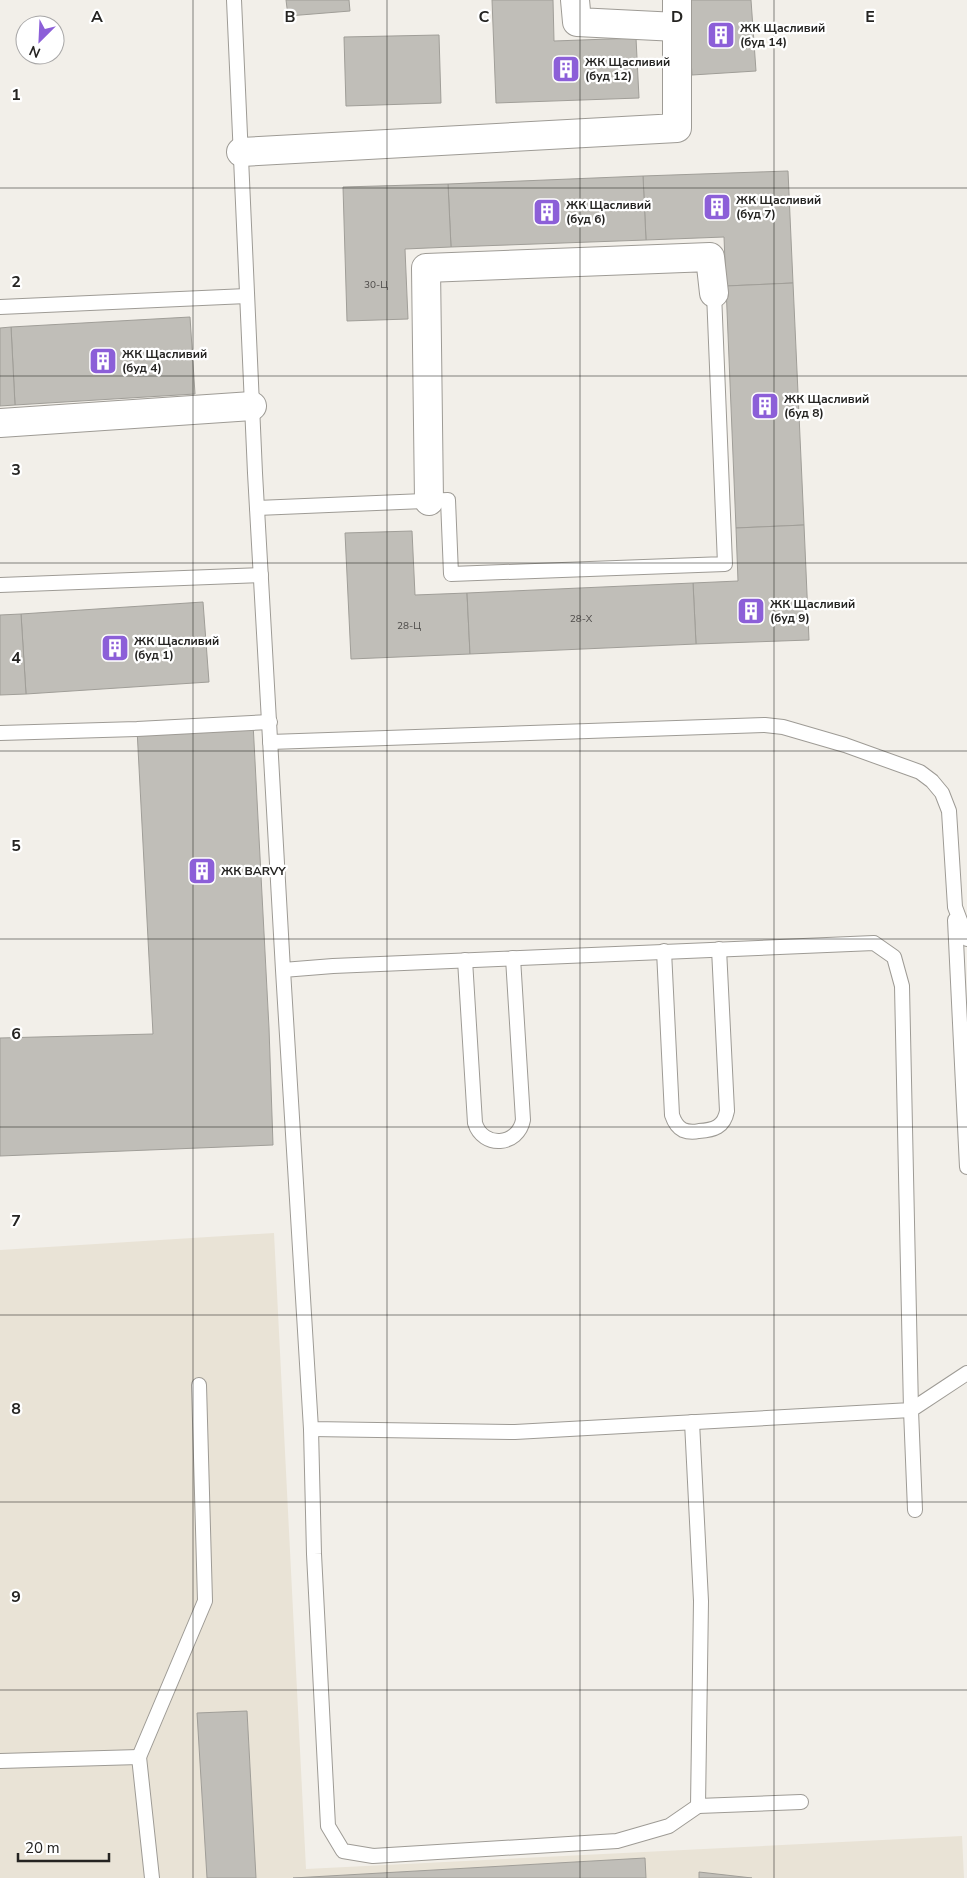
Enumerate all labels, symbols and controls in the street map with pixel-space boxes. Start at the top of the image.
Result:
text: A [91,6,103,28]
text: B [284,6,296,28]
text: C [479,6,490,28]
text: D [671,6,683,28]
text: E [865,6,875,28]
north arrow [15,15,65,65]
building icon: ЖК Щасливий (буд 14) [706,20,736,50]
place label: ЖК Щасливий (буд 14) [740,20,825,50]
text: N [26,41,44,62]
building icon: ЖК Щасливий (буд 12) [551,54,581,84]
place label: ЖК Щасливий (буд 12) [585,54,670,84]
text: 1 [11,84,21,106]
building icon: ЖК Щасливий (буд 7) [702,192,732,222]
place label: ЖК Щасливий (буд 7) [736,192,821,222]
building icon: ЖК Щасливий (буд 6) [532,197,562,227]
place label: ЖК Щасливий (буд 6) [566,197,651,227]
text: 2 [11,271,21,293]
house number: 30-Ц [364,278,388,292]
building icon: ЖК Щасливий (буд 4) [88,346,118,376]
place label: ЖК Щасливий (буд 4) [122,346,207,376]
building icon: ЖК Щасливий (буд 8) [750,391,780,421]
place label: ЖК Щасливий (буд 8) [784,391,869,421]
text: 3 [11,459,21,481]
building icon: ЖК Щасливий (буд 9) [736,596,766,626]
place label: ЖК Щасливий (буд 9) [770,596,855,626]
house number: 28-Х [570,612,593,626]
house number: 28-Ц [397,619,421,633]
building icon: ЖК Щасливий (буд 1) [100,633,130,663]
place label: ЖК Щасливий (буд 1) [134,633,219,663]
text: 4 [11,647,21,669]
text: 5 [11,835,21,857]
building icon: ЖК BARVY [187,856,217,886]
place label: ЖК BARVY [221,863,286,879]
text: 6 [11,1023,21,1045]
text: 7 [11,1210,21,1232]
text: 8 [11,1398,21,1420]
text: 9 [11,1586,21,1608]
scale bar [18,1830,109,1862]
text: 20 m [25,1838,60,1858]

